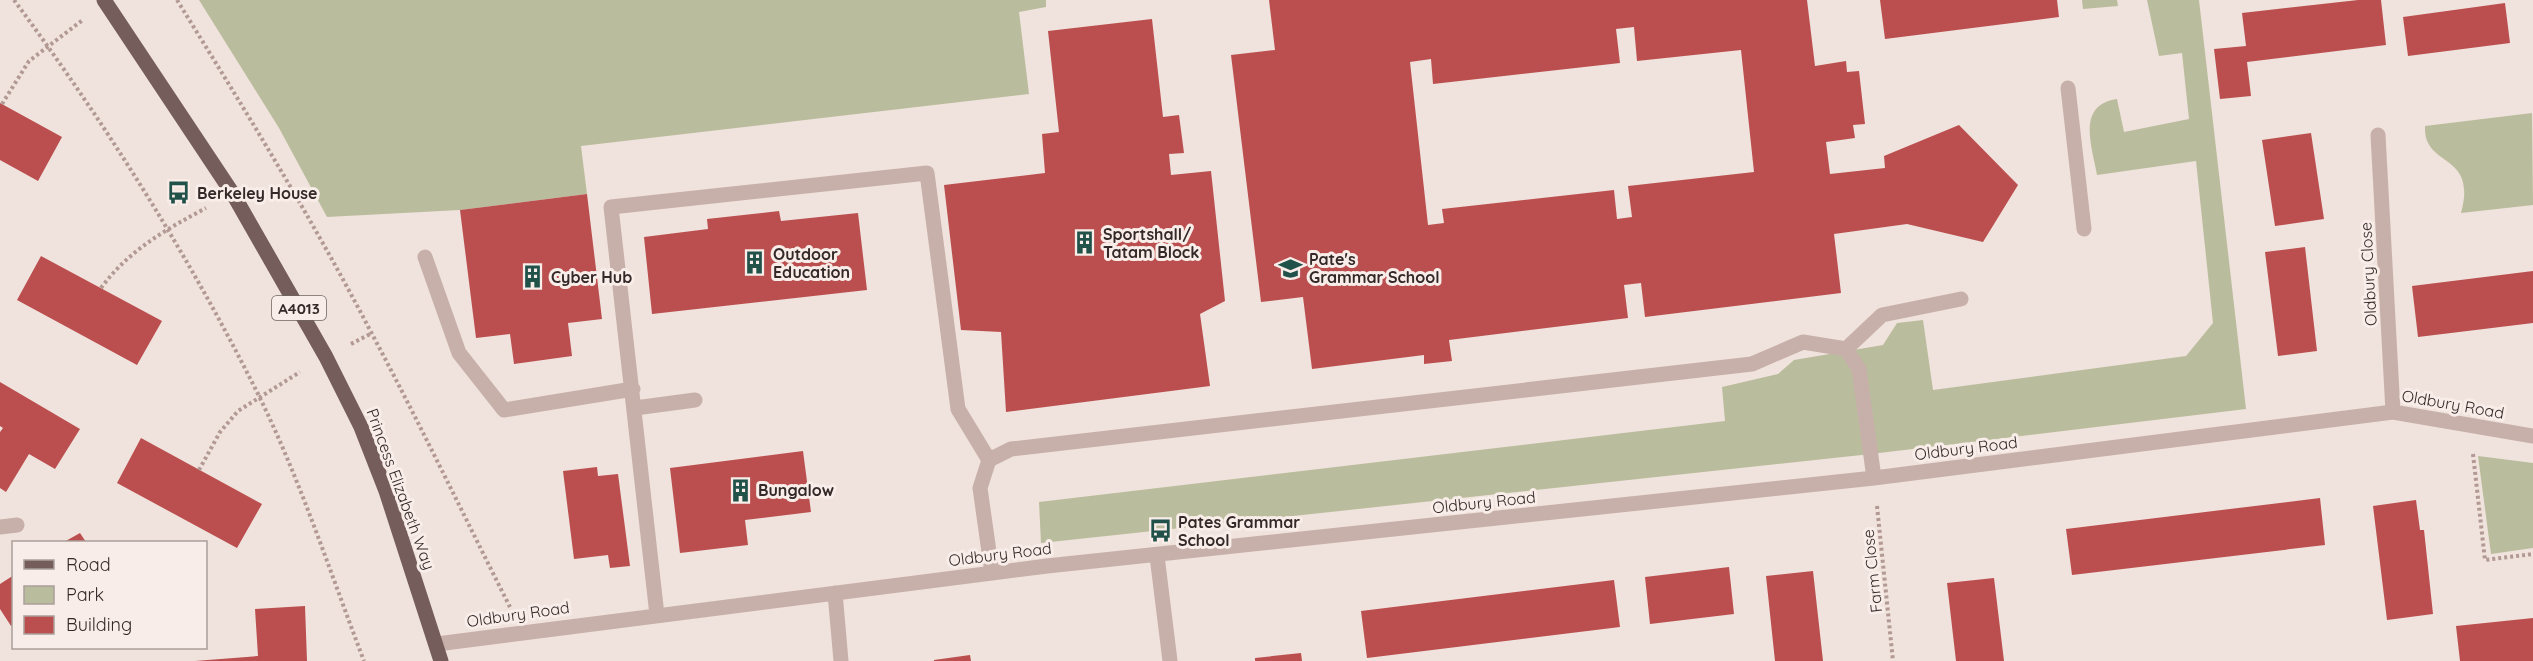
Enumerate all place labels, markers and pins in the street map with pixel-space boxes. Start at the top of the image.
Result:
bus stop icon: Berkeley House [166,180,192,206]
place label: Berkeley House [197,183,317,203]
place label: Sportshall/ Tatam Block [1103,224,1199,262]
building icon: Sportshall/ Tatam Block [1072,230,1098,256]
place label: Outdoor Education [773,244,850,282]
place label: Pate's Grammar School [1309,249,1439,287]
building icon: Outdoor Education [742,250,768,276]
school or university icon: Pate's Grammar School [1278,255,1304,281]
building icon: Cyber Hub [520,264,546,290]
place label: Cyber Hub [551,267,632,287]
building icon: Bungalow [727,477,753,503]
place label: Bungalow [758,480,834,500]
place label: Pates Grammar School [1178,512,1300,550]
bus stop icon: Pates Grammar School [1147,518,1173,544]

